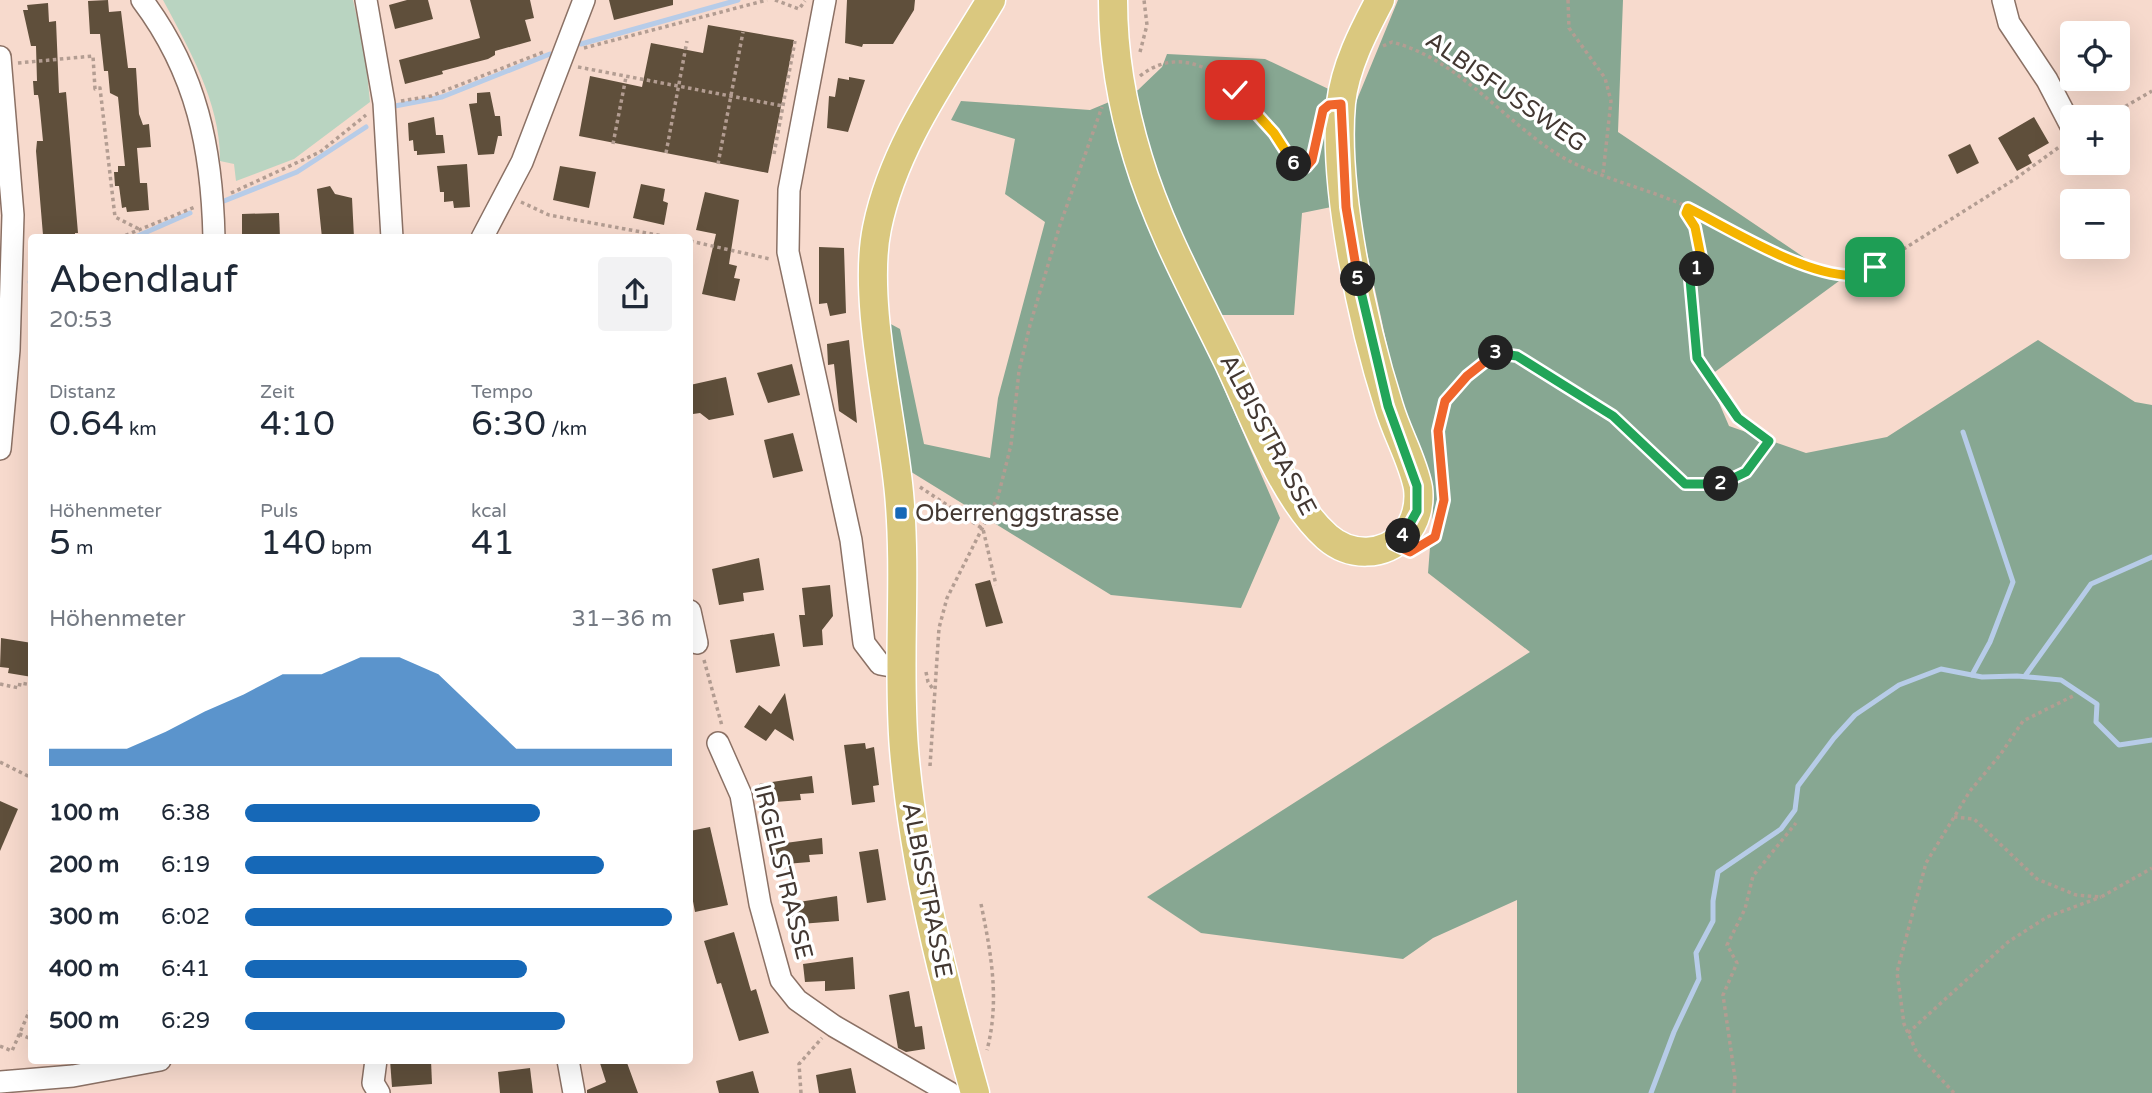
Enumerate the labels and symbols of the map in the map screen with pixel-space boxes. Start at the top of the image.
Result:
street label: ALBISFUSSWEG [1420,26,1592,158]
pin [1205,60,1265,120]
pin: 6 [1276,146,1312,182]
pin [1845,237,1905,297]
pin: 1 [1680,252,1714,286]
pin: 5 [1340,262,1376,296]
pin: 3 [1478,336,1514,370]
street label: ALBISSTRASSE [1213,349,1323,521]
pin: 2 [1704,466,1738,502]
place label: Oberrenggstrasse [915,499,1119,528]
marker: Oberrenggstrasse [893,505,909,521]
pin: 4 [1386,518,1420,554]
street label: IRGELSTRASSE [747,781,819,963]
street label: ALBISSTRASSE [896,800,958,980]

